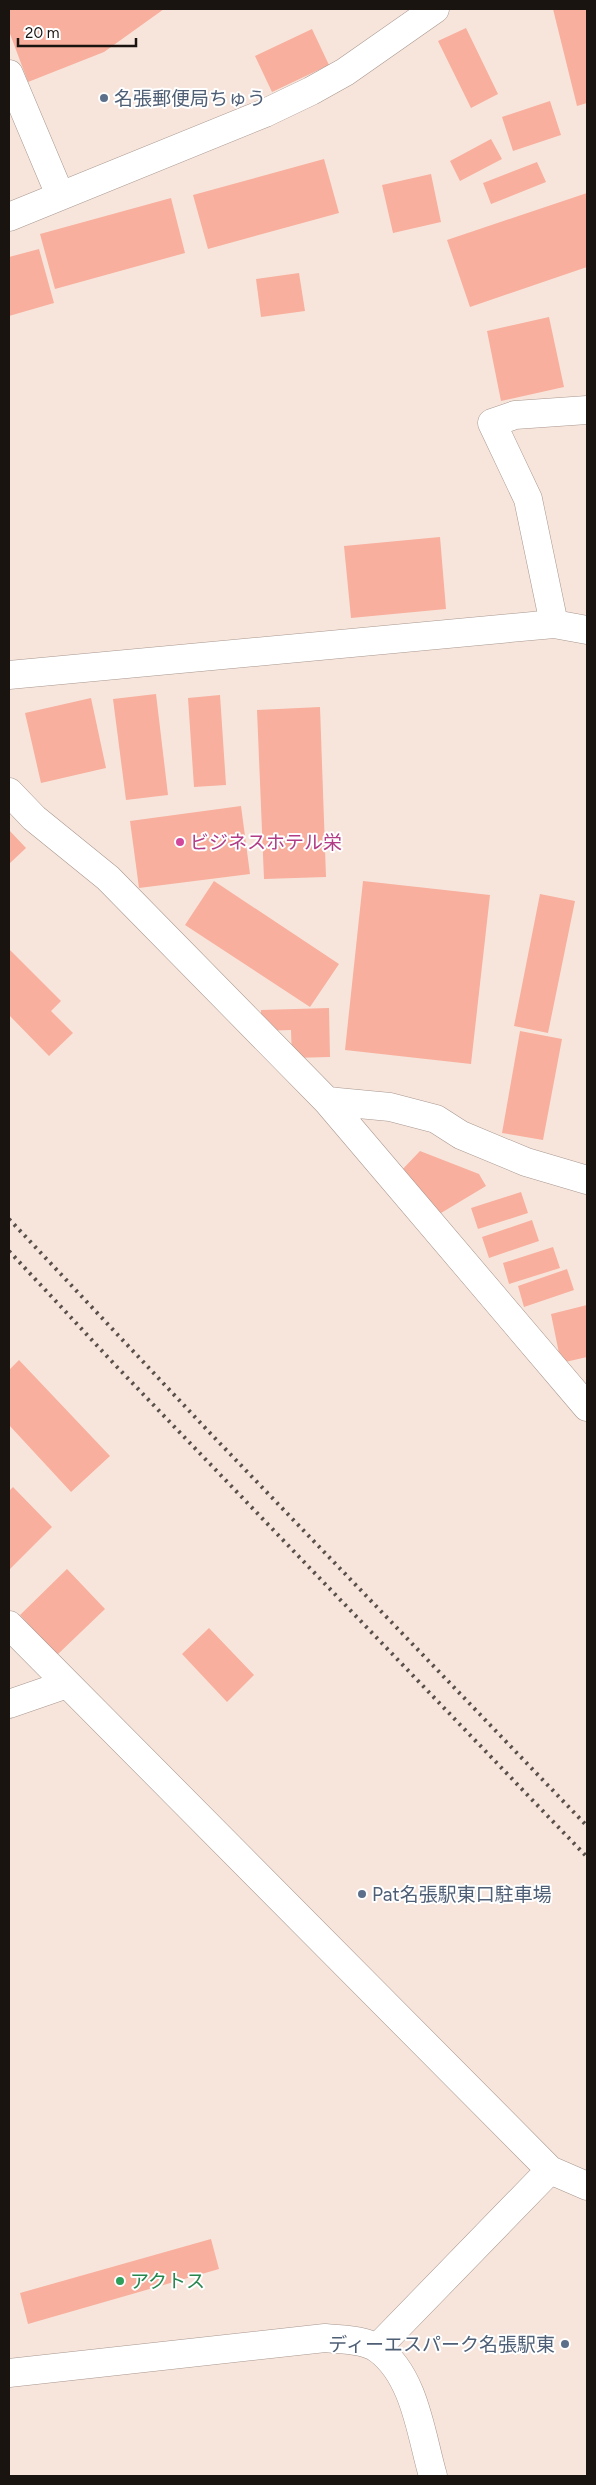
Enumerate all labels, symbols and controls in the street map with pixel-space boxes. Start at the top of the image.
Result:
scale bar [18,15,135,47]
text: 20 m [25,24,59,42]
place label: 名張郵便局ちゅう [114,87,266,110]
marker: 名張郵便局ちゅう [98,92,110,104]
place label: ビジネスホテル栄 [190,831,342,854]
marker: ビジネスホテル栄 [174,836,186,848]
place label: Pat名張駅東口駐車場 [372,1883,552,1906]
marker: Pat名張駅東口駐車場 [356,1888,368,1900]
place label: アクトス [130,2270,205,2293]
marker: アクトス [114,2275,126,2287]
place label: ディーエスパーク名張駅東 [328,2333,555,2356]
marker: ディーエスパーク名張駅東 [559,2338,571,2350]

